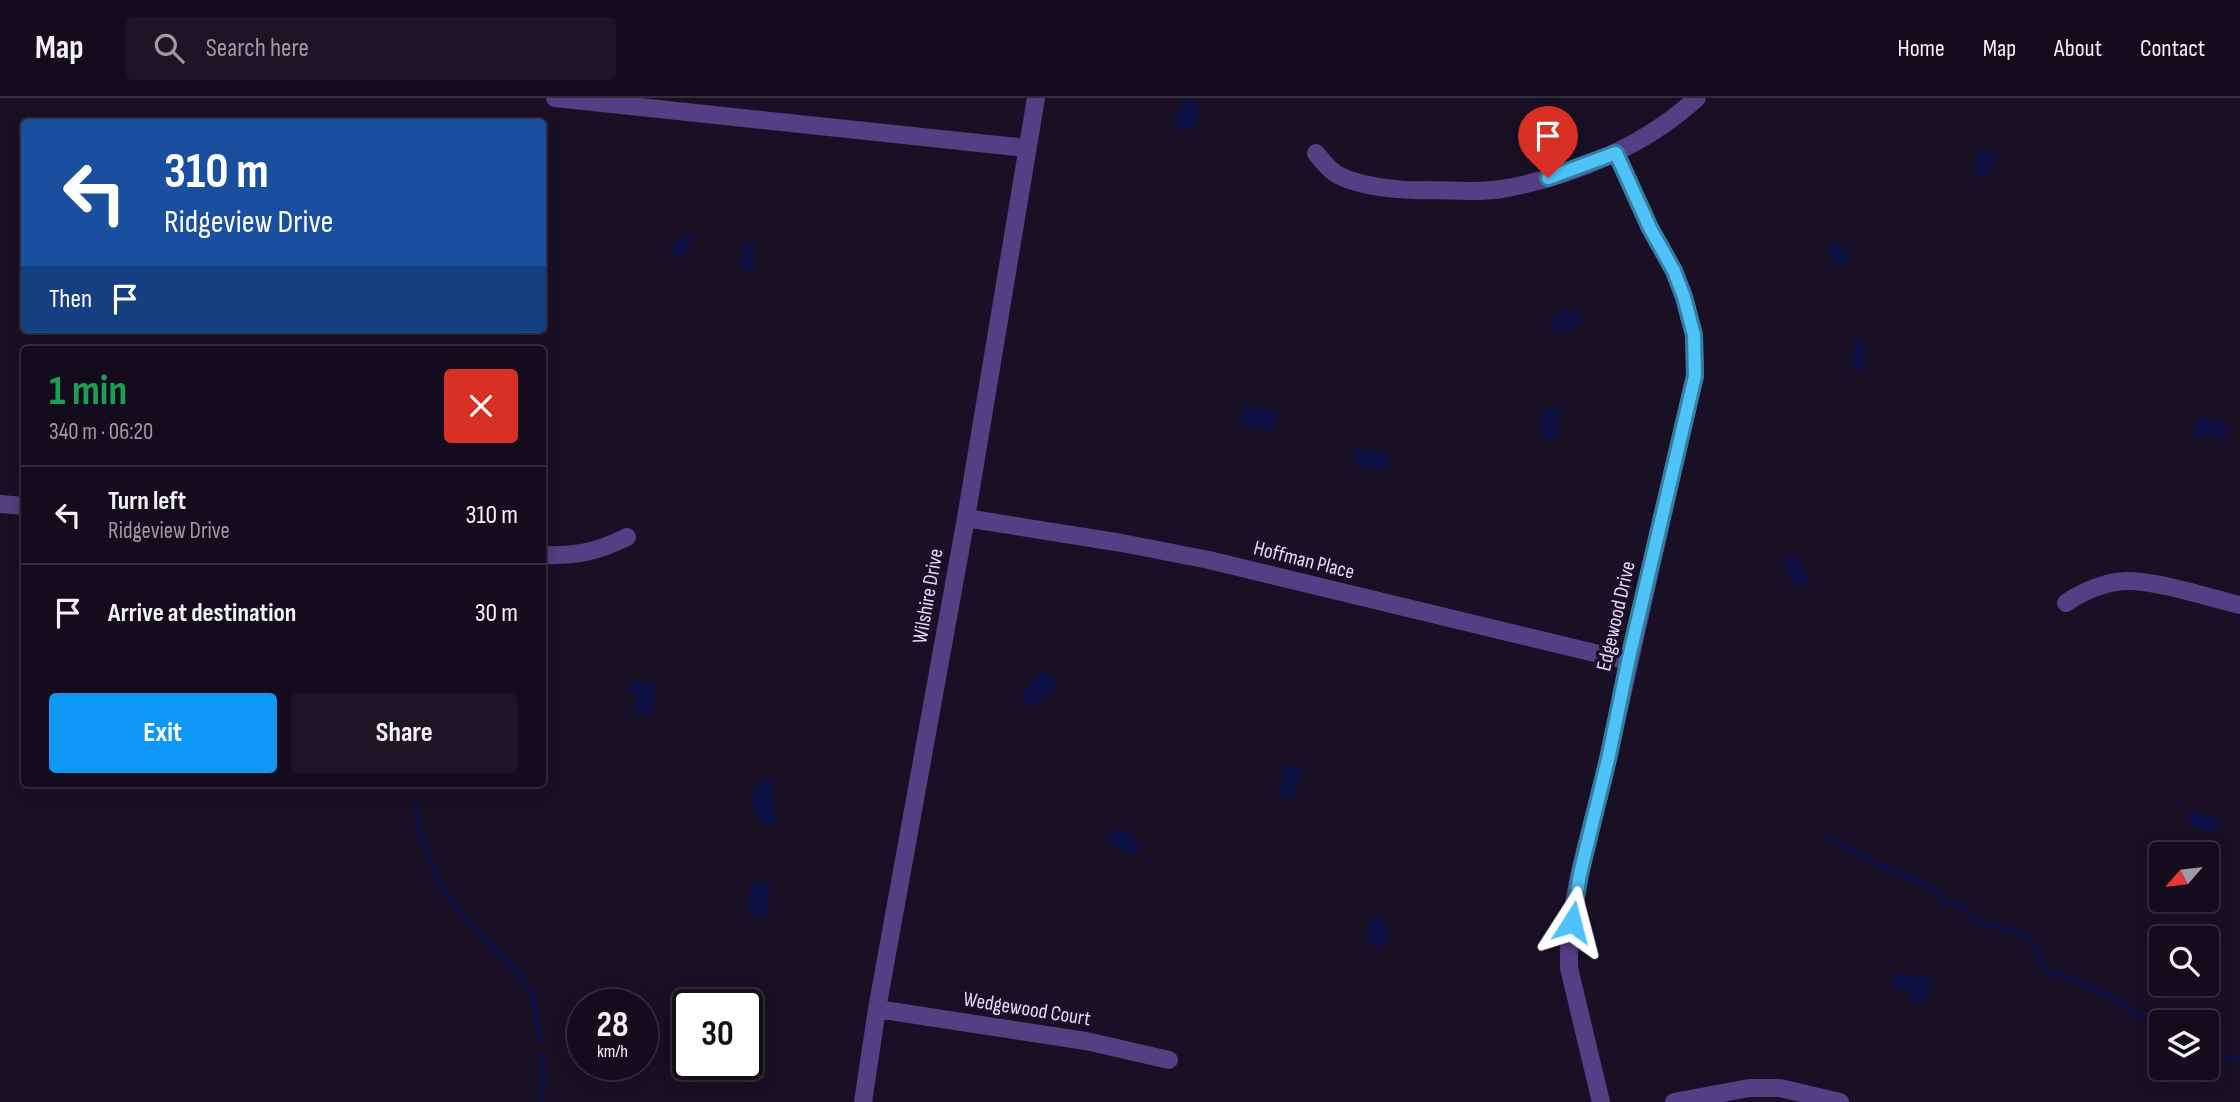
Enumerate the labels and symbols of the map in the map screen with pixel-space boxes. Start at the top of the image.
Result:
pin [1518,106,1578,178]
street label: Hoffman Place [1251,535,1357,585]
street label: Wilshire Drive [907,547,949,645]
street label: Edgewood Drive [1591,559,1641,673]
north arrow [2149,842,2219,912]
position arrow [1535,885,1609,959]
street label: Wedgewood Court [962,987,1092,1031]
speed limit sign: 30 [672,989,763,1080]

